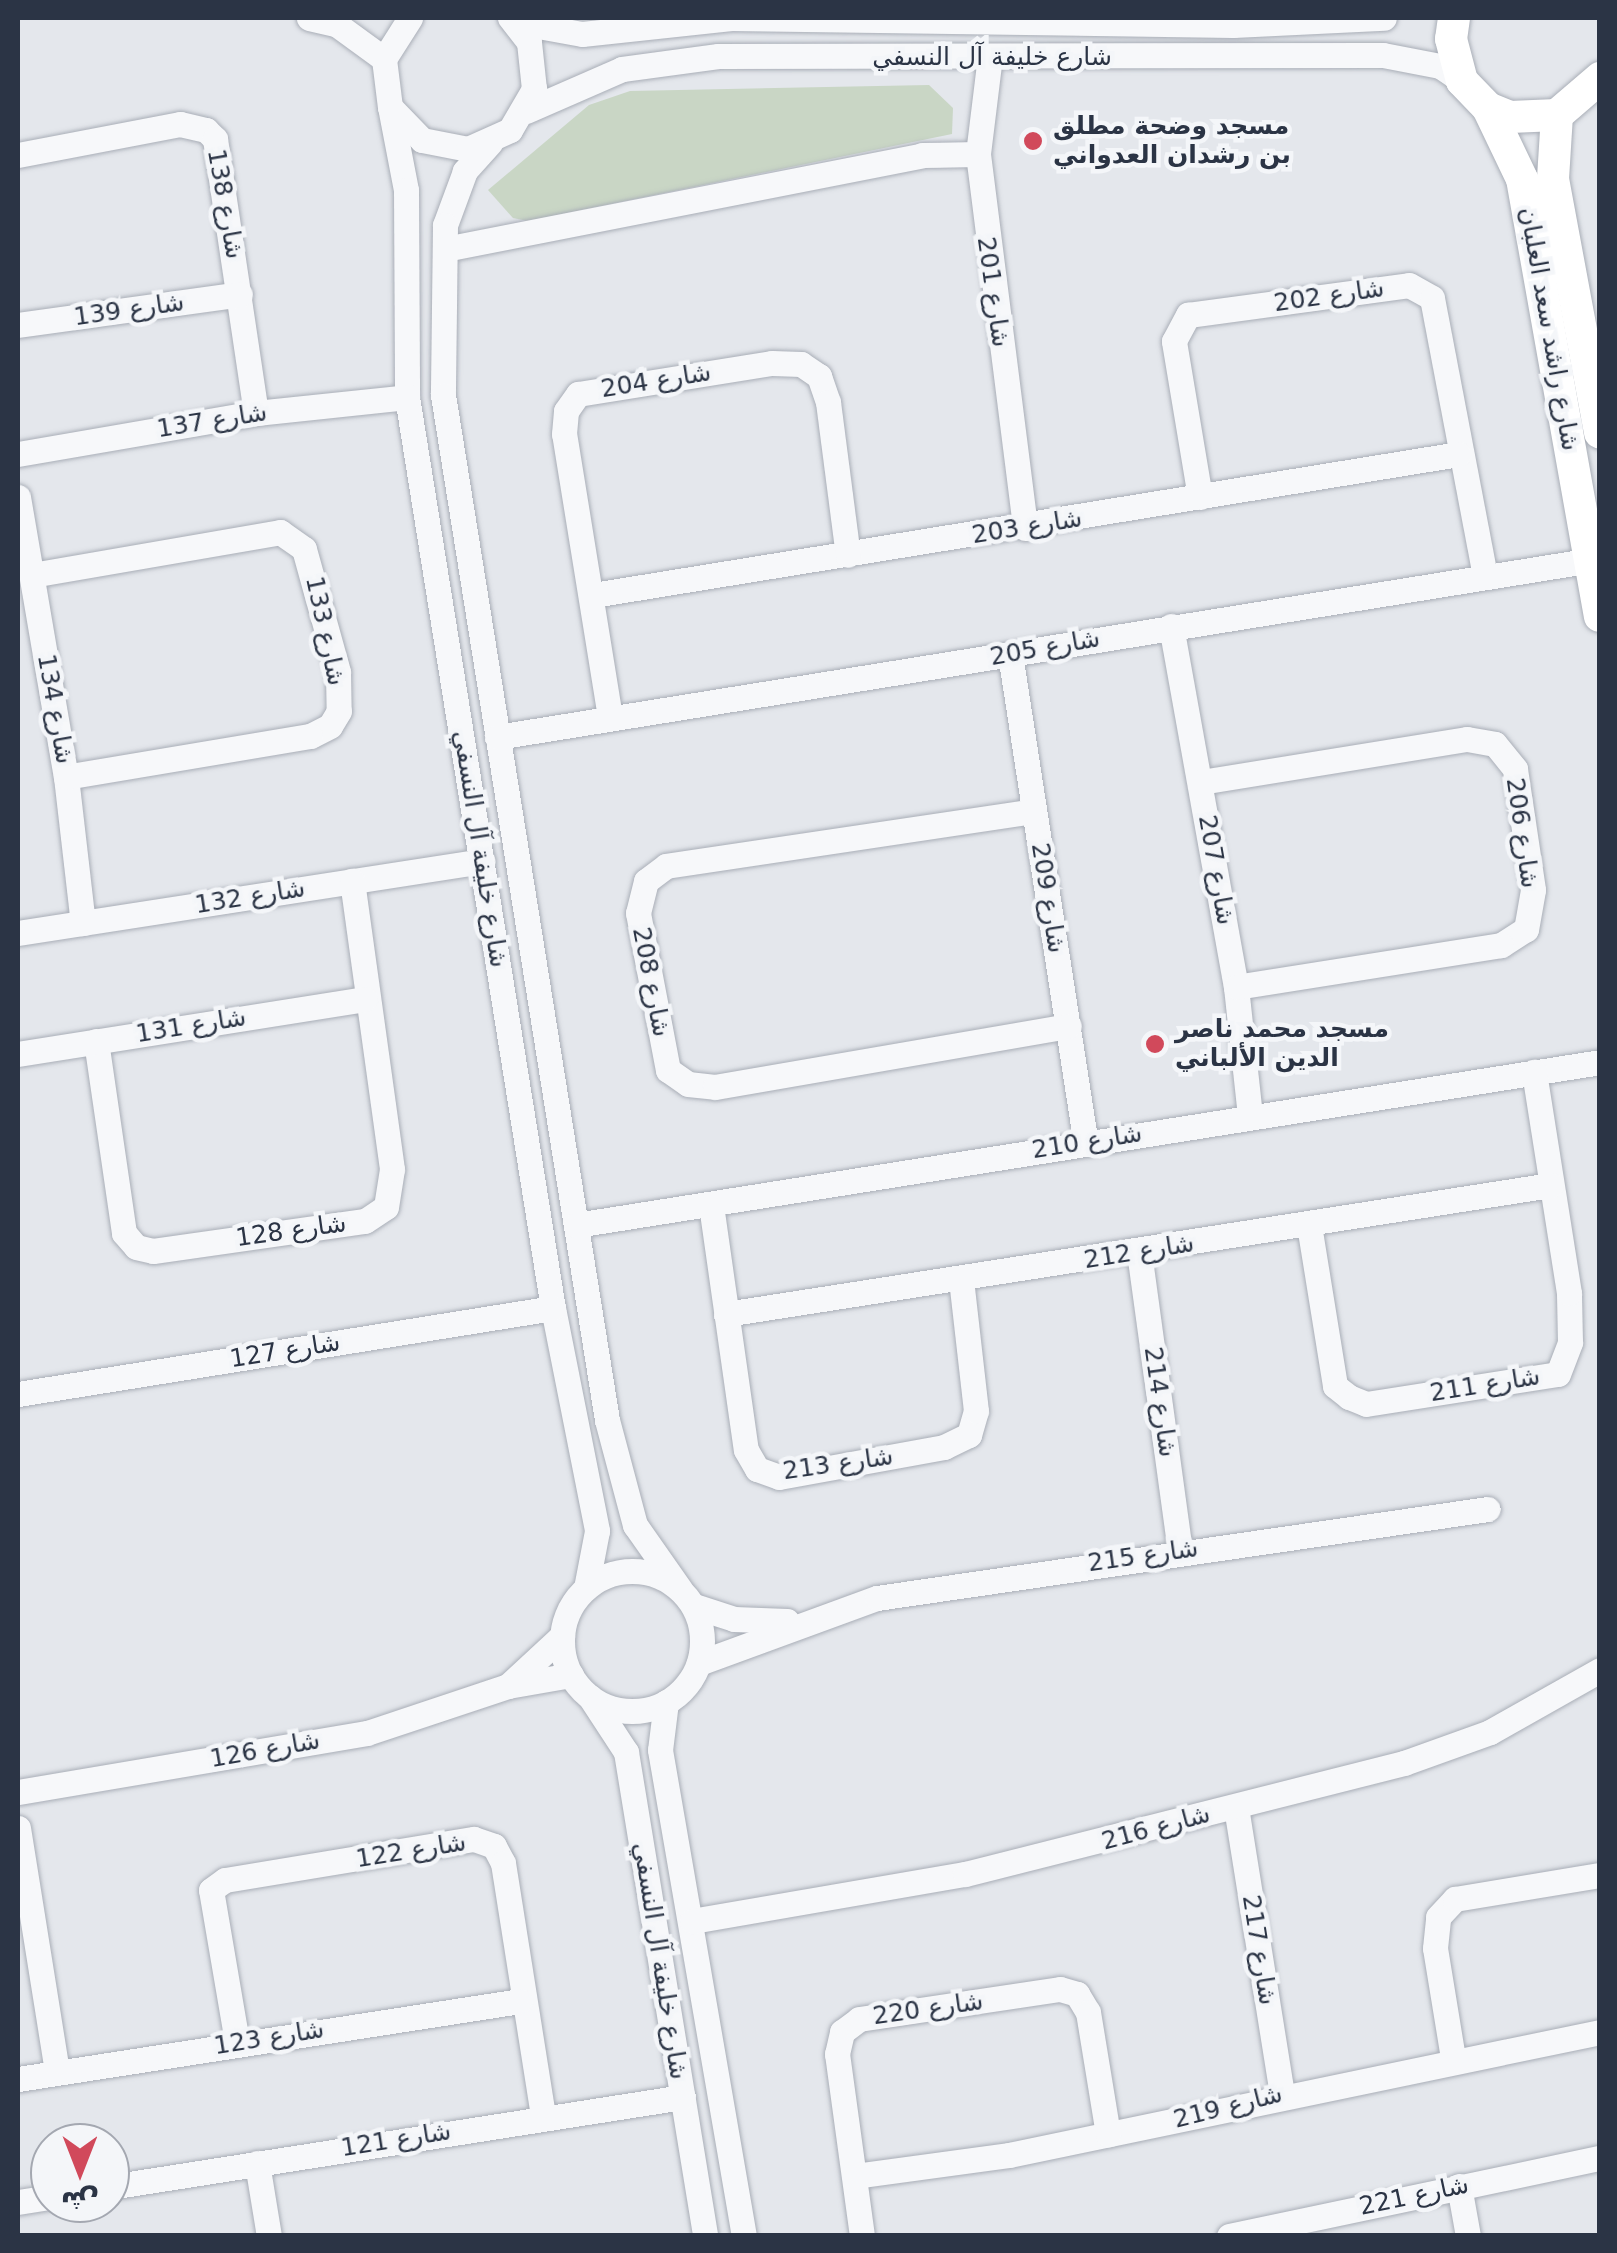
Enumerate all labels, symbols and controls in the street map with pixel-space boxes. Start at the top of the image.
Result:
street label: شارع خليفة آل النسفي [872,42,1112,72]
place label: مسجد وضحة مطلق بن رشدان العدواني [1053,112,1291,171]
marker: مسجد وضحة مطلق بن رشدان العدواني [1022,130,1044,152]
street label: شارع 138 [201,147,249,261]
street label: شارع راشد سعد العلبان [1513,205,1585,453]
street label: شارع 201 [970,235,1016,349]
street label: شارع 202 [1272,273,1386,319]
street label: شارع 139 [72,287,186,333]
street label: شارع 204 [599,357,713,405]
street label: شارع 137 [155,397,269,445]
street label: شارع 203 [970,503,1084,551]
street label: شارع 133 [299,573,351,689]
street label: شارع 205 [988,624,1102,672]
street label: شارع 134 [31,652,79,766]
street label: شارع خليفة آل النسفي [446,728,514,970]
street label: شارع 206 [1499,776,1545,890]
street label: شارع 207 [1192,813,1240,927]
street label: شارع 209 [1024,841,1072,955]
street label: شارع 132 [193,873,307,921]
street label: شارع 208 [626,925,676,1039]
street label: شارع 131 [134,1002,248,1050]
place label: مسجد محمد ناصر الدين الألباني [1175,1015,1389,1074]
marker: مسجد محمد ناصر الدين الألباني [1144,1033,1166,1055]
street label: شارع 210 [1030,1118,1144,1166]
street label: شارع 128 [234,1208,348,1254]
street label: شارع 212 [1082,1228,1196,1276]
street label: شارع 127 [228,1327,342,1375]
street label: شارع 214 [1137,1345,1183,1459]
street label: شارع 211 [1428,1361,1542,1409]
street label: شارع 213 [781,1441,895,1487]
street label: شارع 215 [1086,1533,1200,1579]
street label: شارع 126 [208,1726,322,1774]
street label: شارع 216 [1098,1799,1214,1857]
street label: شارع 122 [354,1827,468,1875]
street label: شارع خليفة آل النسفي [626,1840,694,2082]
street label: شارع 217 [1235,1893,1283,2007]
street label: شارع 220 [871,1986,985,2032]
street label: شارع 123 [212,2014,326,2062]
street label: شارع 219 [1170,2079,1286,2135]
street label: شارع 121 [339,2116,453,2164]
north arrow [30,2123,130,2223]
street label: شارع 221 [1356,2170,1472,2222]
text: ش [61,2185,99,2218]

